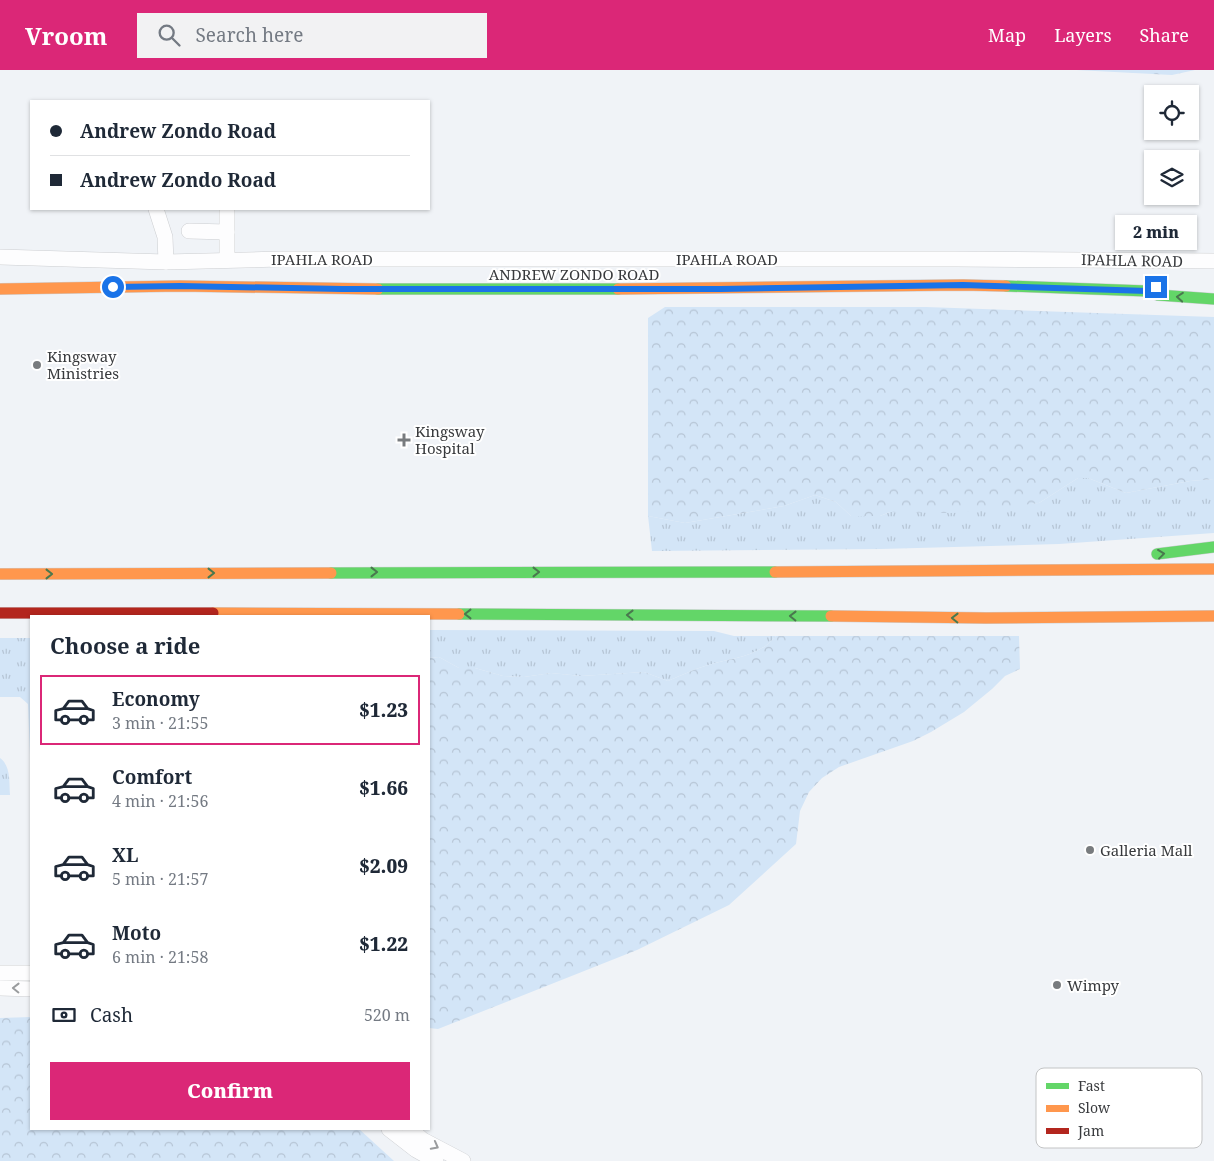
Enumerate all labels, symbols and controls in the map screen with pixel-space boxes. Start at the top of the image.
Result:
search box [137,13,487,58]
text: Vroom [25,19,107,52]
icon: search [155,21,183,49]
text: Search here [195,22,303,48]
text: Map [988,23,1026,47]
text: Layers [1054,23,1112,47]
text: Share [1140,23,1189,47]
map controls [1144,85,1199,205]
button: locate [1144,85,1199,140]
text: Andrew Zondo Road [80,118,276,144]
button: layers [1144,150,1199,205]
text: Andrew Zondo Road [80,167,276,193]
callout: 2 min [1115,214,1197,250]
text: 2 min [1133,221,1179,243]
street label: IPAHLA ROAD [271,249,373,269]
street label: IPAHLA ROAD [676,249,778,269]
street label: IPAHLA ROAD [1081,249,1183,271]
street label: ANDREW ZONDO ROAD [489,264,659,284]
route start [102,276,124,298]
route end [1145,276,1167,298]
one-way arrow [1176,292,1184,303]
place label: Kingsway Ministries [47,346,119,383]
marker: Kingsway Ministries [31,359,43,371]
place label: Kingsway Hospital [415,421,485,458]
marker: Kingsway Hospital [397,433,411,447]
one-way arrow [1158,549,1166,560]
one-way arrow [370,567,378,577]
one-way arrow [532,567,540,577]
one-way arrow [208,568,215,578]
one-way arrow [45,569,53,579]
one-way arrow [464,609,472,619]
one-way arrow [626,610,634,620]
one-way arrow [789,611,796,621]
one-way arrow [951,613,959,623]
text: Choose a ride [50,630,200,660]
text: Economy [112,686,200,712]
icon: car [52,688,97,733]
text: $1.23 [359,697,408,723]
text: 3 min · 21:55 [112,712,208,734]
text: Comfort [112,764,192,790]
icon: car [52,766,97,811]
text: $1.66 [359,775,408,801]
text: 4 min · 21:56 [112,790,208,812]
place label: Galleria Mall [1100,840,1193,860]
text: XL [112,842,138,868]
icon: car [52,844,97,889]
marker: Galleria Mall [1084,844,1096,856]
text: $2.09 [359,853,408,879]
text: 5 min · 21:57 [112,868,208,890]
text: Moto [112,920,161,946]
icon: car [52,922,97,967]
text: $1.22 [359,931,408,957]
text: 6 min · 21:58 [112,946,208,968]
place label: Wimpy [1067,975,1120,995]
marker: Wimpy [1051,979,1063,991]
one-way arrow [11,983,19,993]
icon: cash [50,1001,78,1029]
text: Cash [90,1002,133,1028]
text: 520 m [364,1004,410,1026]
button: Confirm [50,1062,410,1120]
legend [1036,1068,1202,1148]
text: Fast [1078,1076,1105,1095]
text: Slow [1078,1098,1111,1117]
text: Jam [1077,1121,1104,1140]
one-way arrow [430,1140,439,1150]

